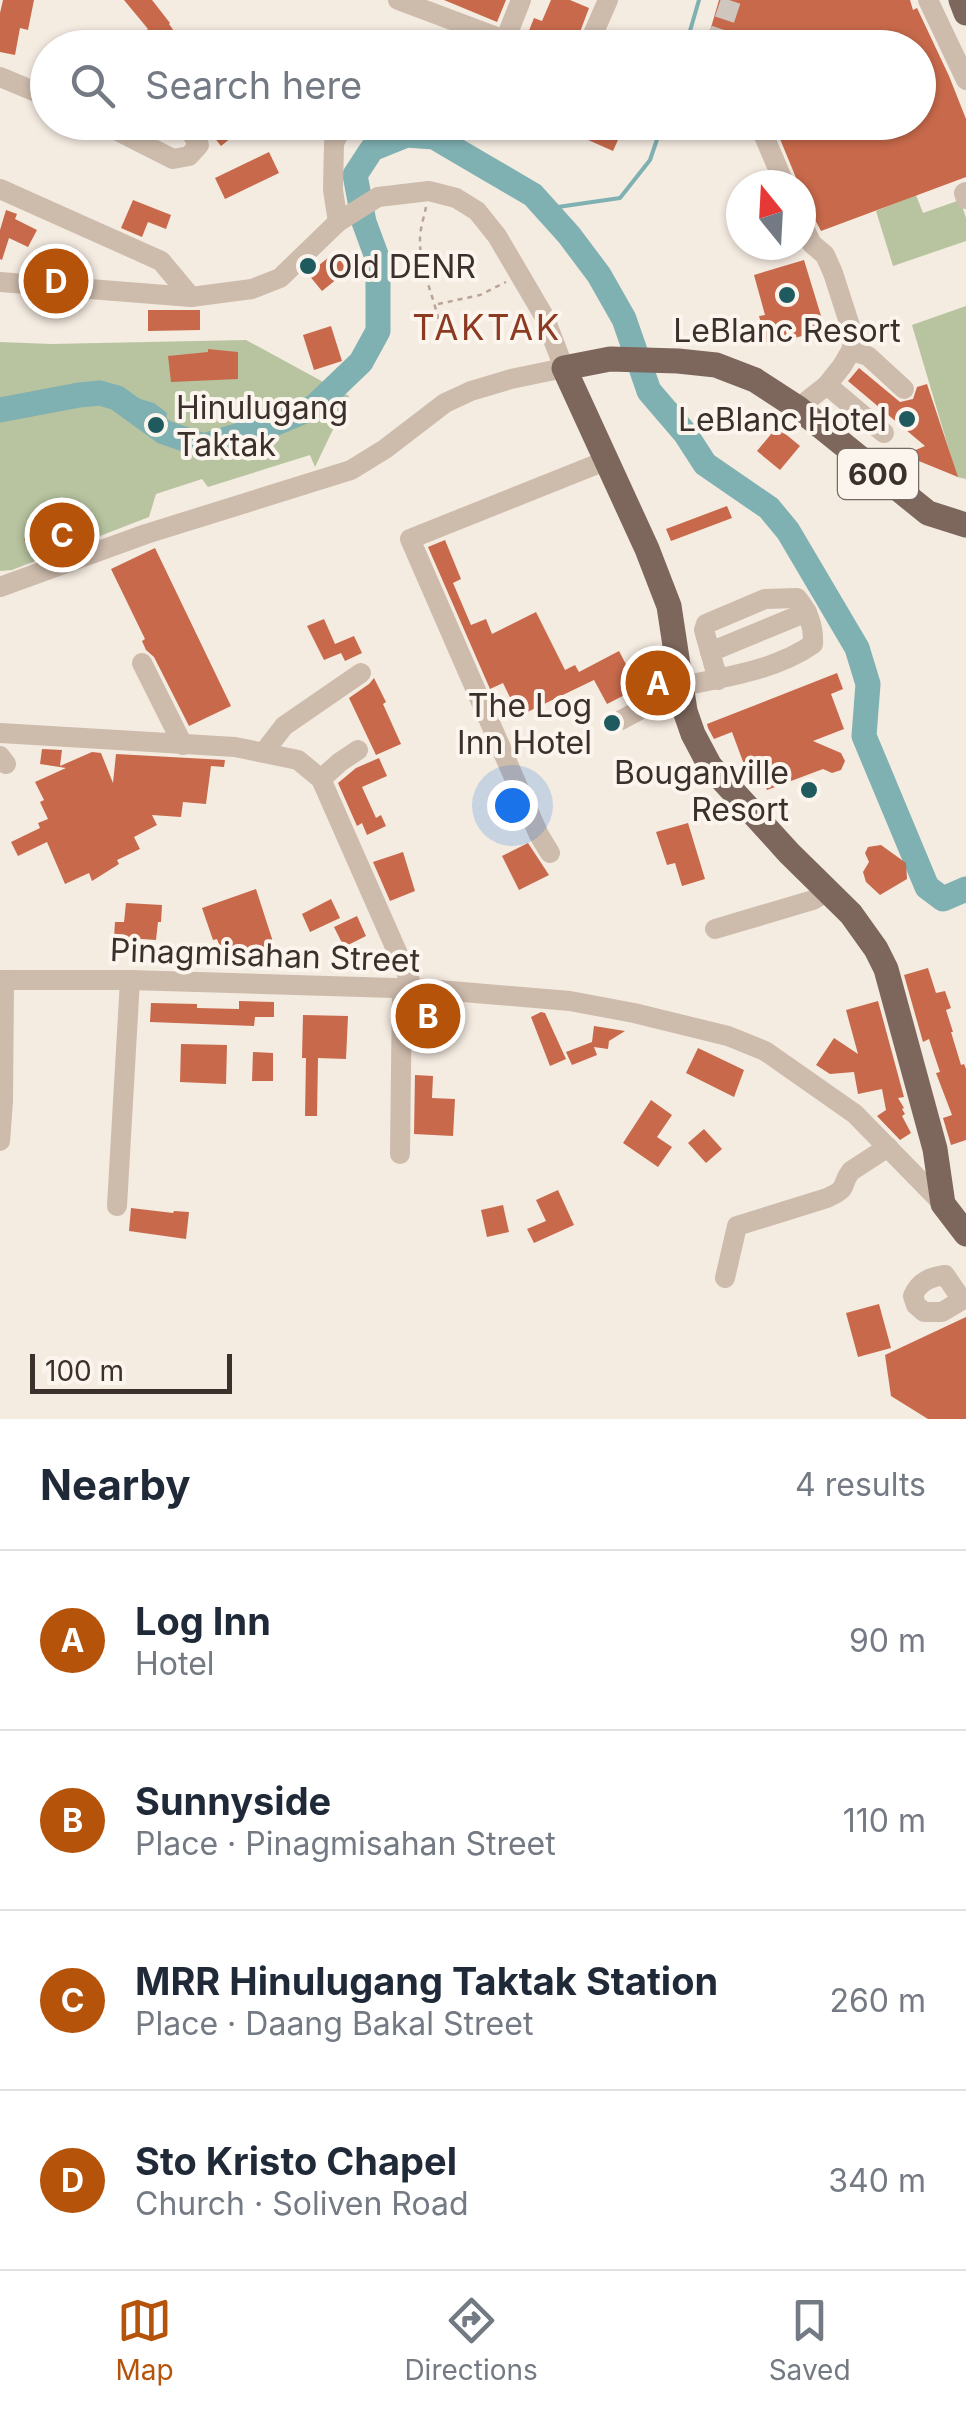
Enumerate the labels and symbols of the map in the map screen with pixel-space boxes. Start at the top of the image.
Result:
north arrow [726,170,816,260]
pin: D [23,244,88,318]
place label: Old DENR [328,247,476,286]
marker: Old DENR [297,255,319,277]
marker: LeBlanc Resort [776,284,798,306]
district label: TAKTAK [412,306,562,348]
place label: LeBlanc Resort [673,311,901,350]
place label: Hinulugang Taktak [176,388,348,464]
place label: LeBlanc Hotel [678,400,887,439]
marker: LeBlanc Hotel [896,408,918,430]
marker: Hinulugang Taktak [145,414,167,436]
road number: 600 [838,449,918,499]
pin: C [30,498,94,572]
pin: A [626,646,690,720]
place label: The Log Inn Hotel [457,686,592,762]
marker: The Log Inn Hotel [601,712,623,734]
place label: Bouganville Resort [614,753,789,829]
marker: Bouganville Resort [798,779,820,801]
your location [487,780,538,831]
street label: Pinagmisahan Street [109,930,421,980]
pin: B [396,978,460,1054]
scale bar [30,1349,232,1394]

